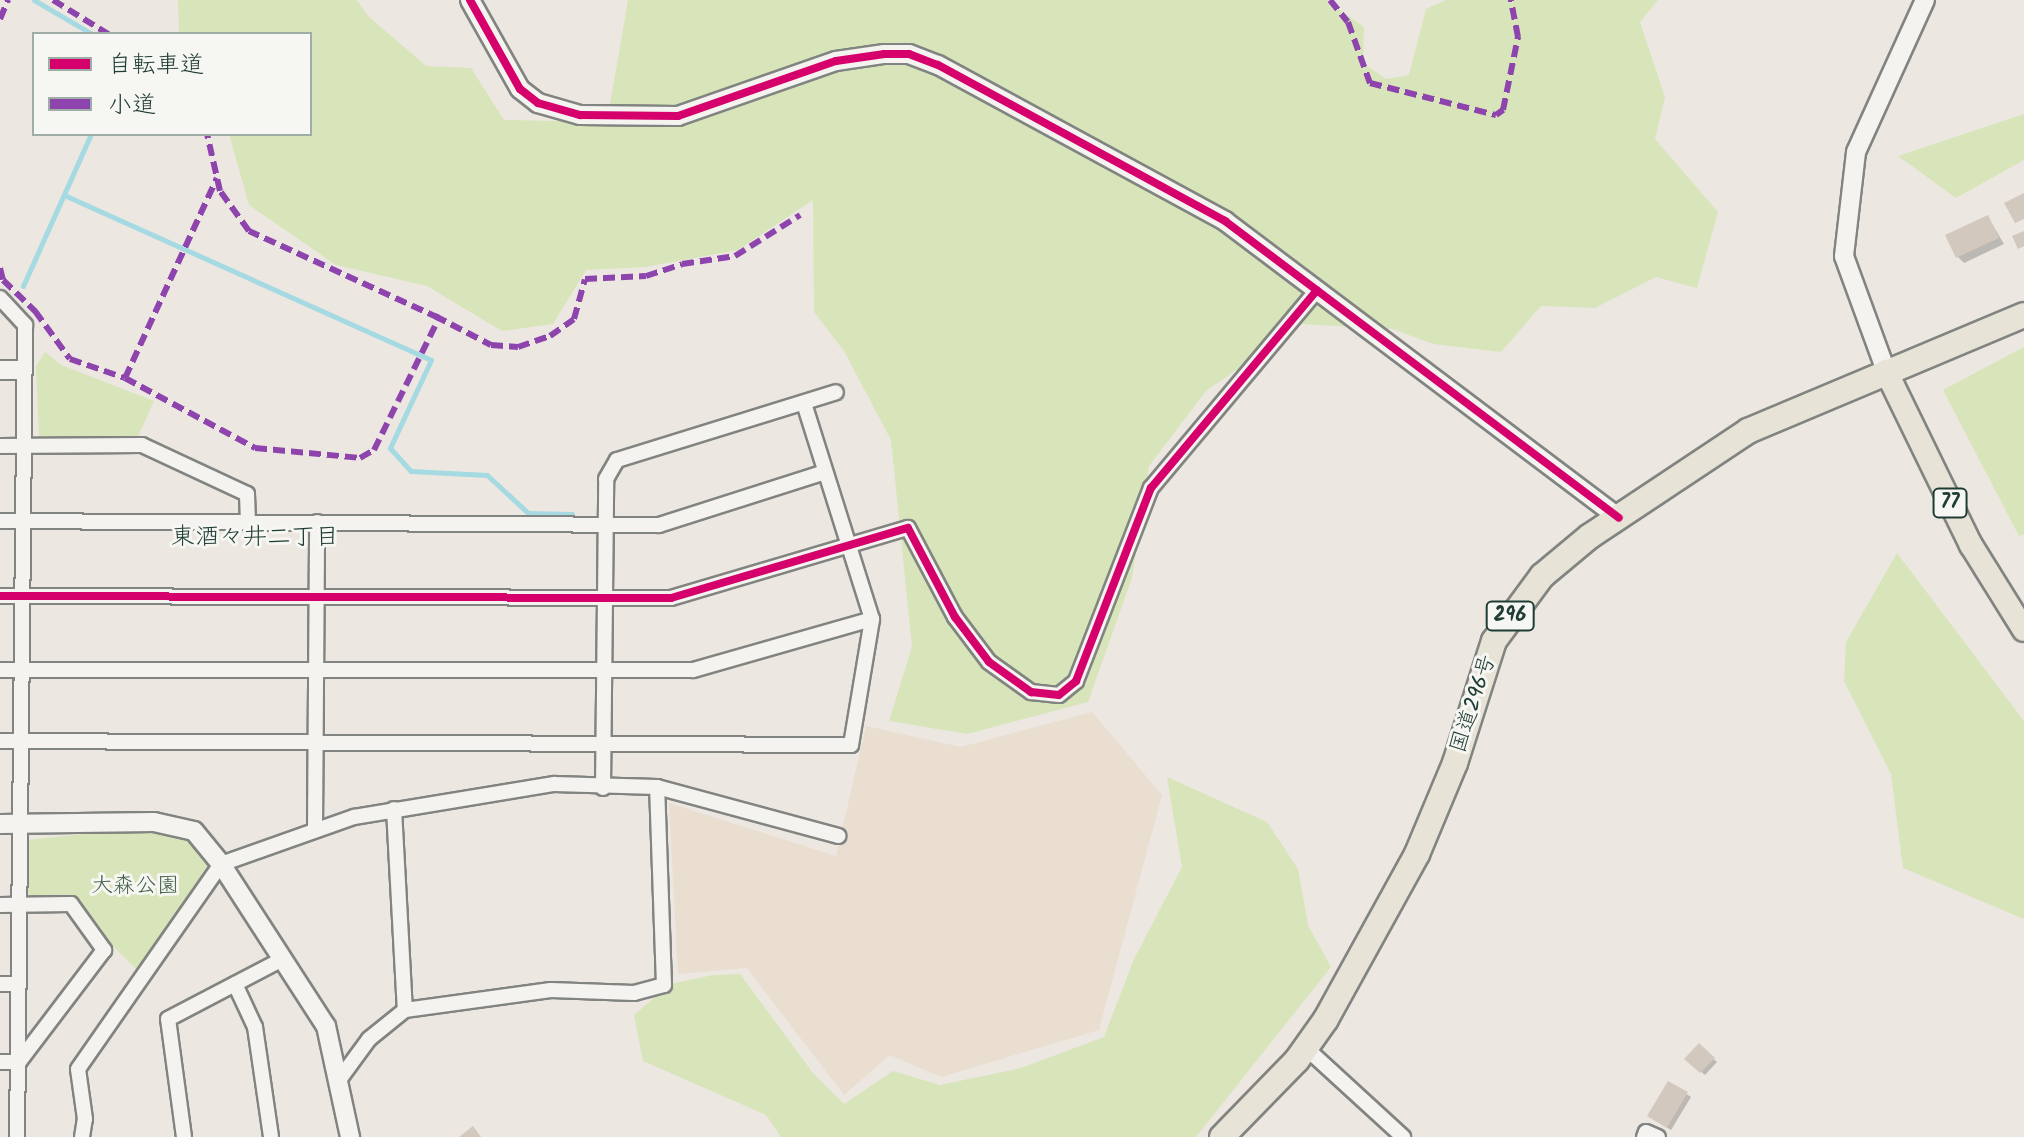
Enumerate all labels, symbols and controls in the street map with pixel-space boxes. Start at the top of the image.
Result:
legend [32,32,312,136]
text: 自転車道 [108,46,204,85]
text: 小道 [108,86,156,125]
road number: 77 [1932,487,1968,519]
district label: 東酒々井二丁目 [171,524,339,552]
road number: 296 [1484,600,1536,632]
street label: 国道296号 [1446,652,1502,756]
park label: 大森公園 [91,874,179,900]

